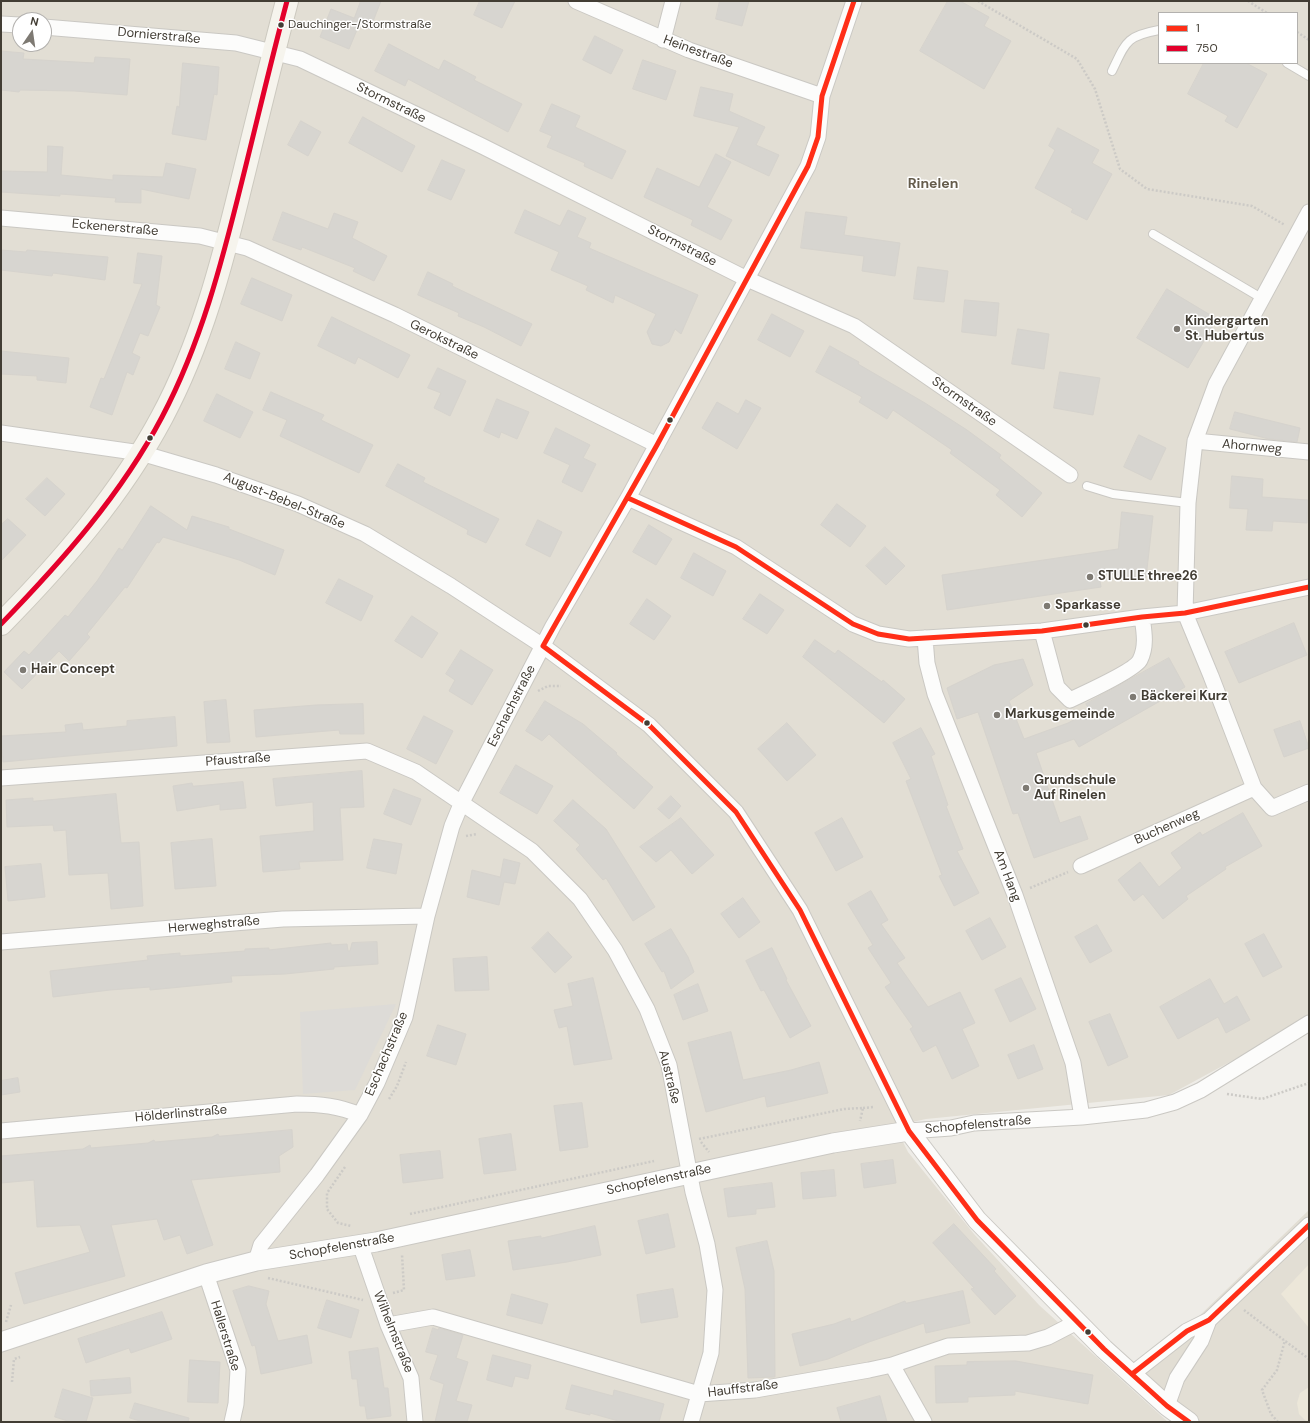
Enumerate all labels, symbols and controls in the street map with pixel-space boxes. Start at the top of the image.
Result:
north arrow [12,12,52,52]
legend [1158,12,1298,64]
text: N [29,14,40,29]
place label: Dauchinger-/Stormstraße [288,18,431,32]
marker: Dauchinger-/Stormstraße [276,20,286,30]
text: 1 [1196,20,1200,36]
street label: Dornierstraße [117,25,201,47]
street label: Heinestraße [661,32,735,72]
text: 750 [1196,40,1218,56]
street label: Stormstraße [354,79,428,127]
district label: Rinelen [908,176,958,192]
street label: Eckenerstraße [71,216,159,240]
street label: Stormstraße [645,222,719,270]
place label: Kindergarten St. Hubertus [1185,314,1269,345]
street label: Gerokstraße [407,317,481,363]
marker: Kindergarten St. Hubertus [1172,324,1182,334]
street label: Stormstraße [929,374,999,430]
unlabelled marker [665,415,675,425]
unlabelled marker [145,433,155,443]
street label: Ahornweg [1221,437,1283,457]
street label: August-Bebel-Straße [221,469,347,533]
place label: STULLE three26 [1098,569,1198,585]
marker: STULLE three26 [1085,572,1095,582]
place label: Sparkasse [1055,598,1121,614]
marker: Sparkasse [1042,601,1052,611]
unlabelled marker [1081,620,1091,630]
place label: Hair Concept [31,662,115,678]
street label: Eschachstraße [485,662,539,750]
marker: Hair Concept [18,665,28,675]
place label: Bäckerei Kurz [1141,689,1227,705]
marker: Bäckerei Kurz [1128,692,1138,702]
place label: Markusgemeinde [1005,707,1115,723]
marker: Markusgemeinde [992,710,1002,720]
unlabelled marker [642,718,652,728]
street label: Pfaustraße [205,750,271,770]
place label: Grundschule Auf Rinelen [1034,773,1116,804]
marker: Grundschule Auf Rinelen [1021,783,1031,793]
street label: Buchenweg [1132,806,1202,848]
street label: Am Hang [990,848,1024,904]
street label: Herweghstraße [168,913,260,937]
street label: Eschachstraße [362,1010,412,1098]
street label: Austraße [655,1048,683,1106]
street label: Hölderlinstraße [134,1102,228,1126]
street label: Schopfelenstraße [924,1113,1032,1137]
street label: Schopfelenstraße [605,1161,713,1199]
street label: Schopfelenstraße [288,1230,396,1264]
street label: Wilhelmstraße [369,1289,417,1375]
street label: Hallerstraße [207,1299,243,1373]
unlabelled marker [1083,1327,1093,1337]
street label: Hauffstraße [707,1377,779,1401]

